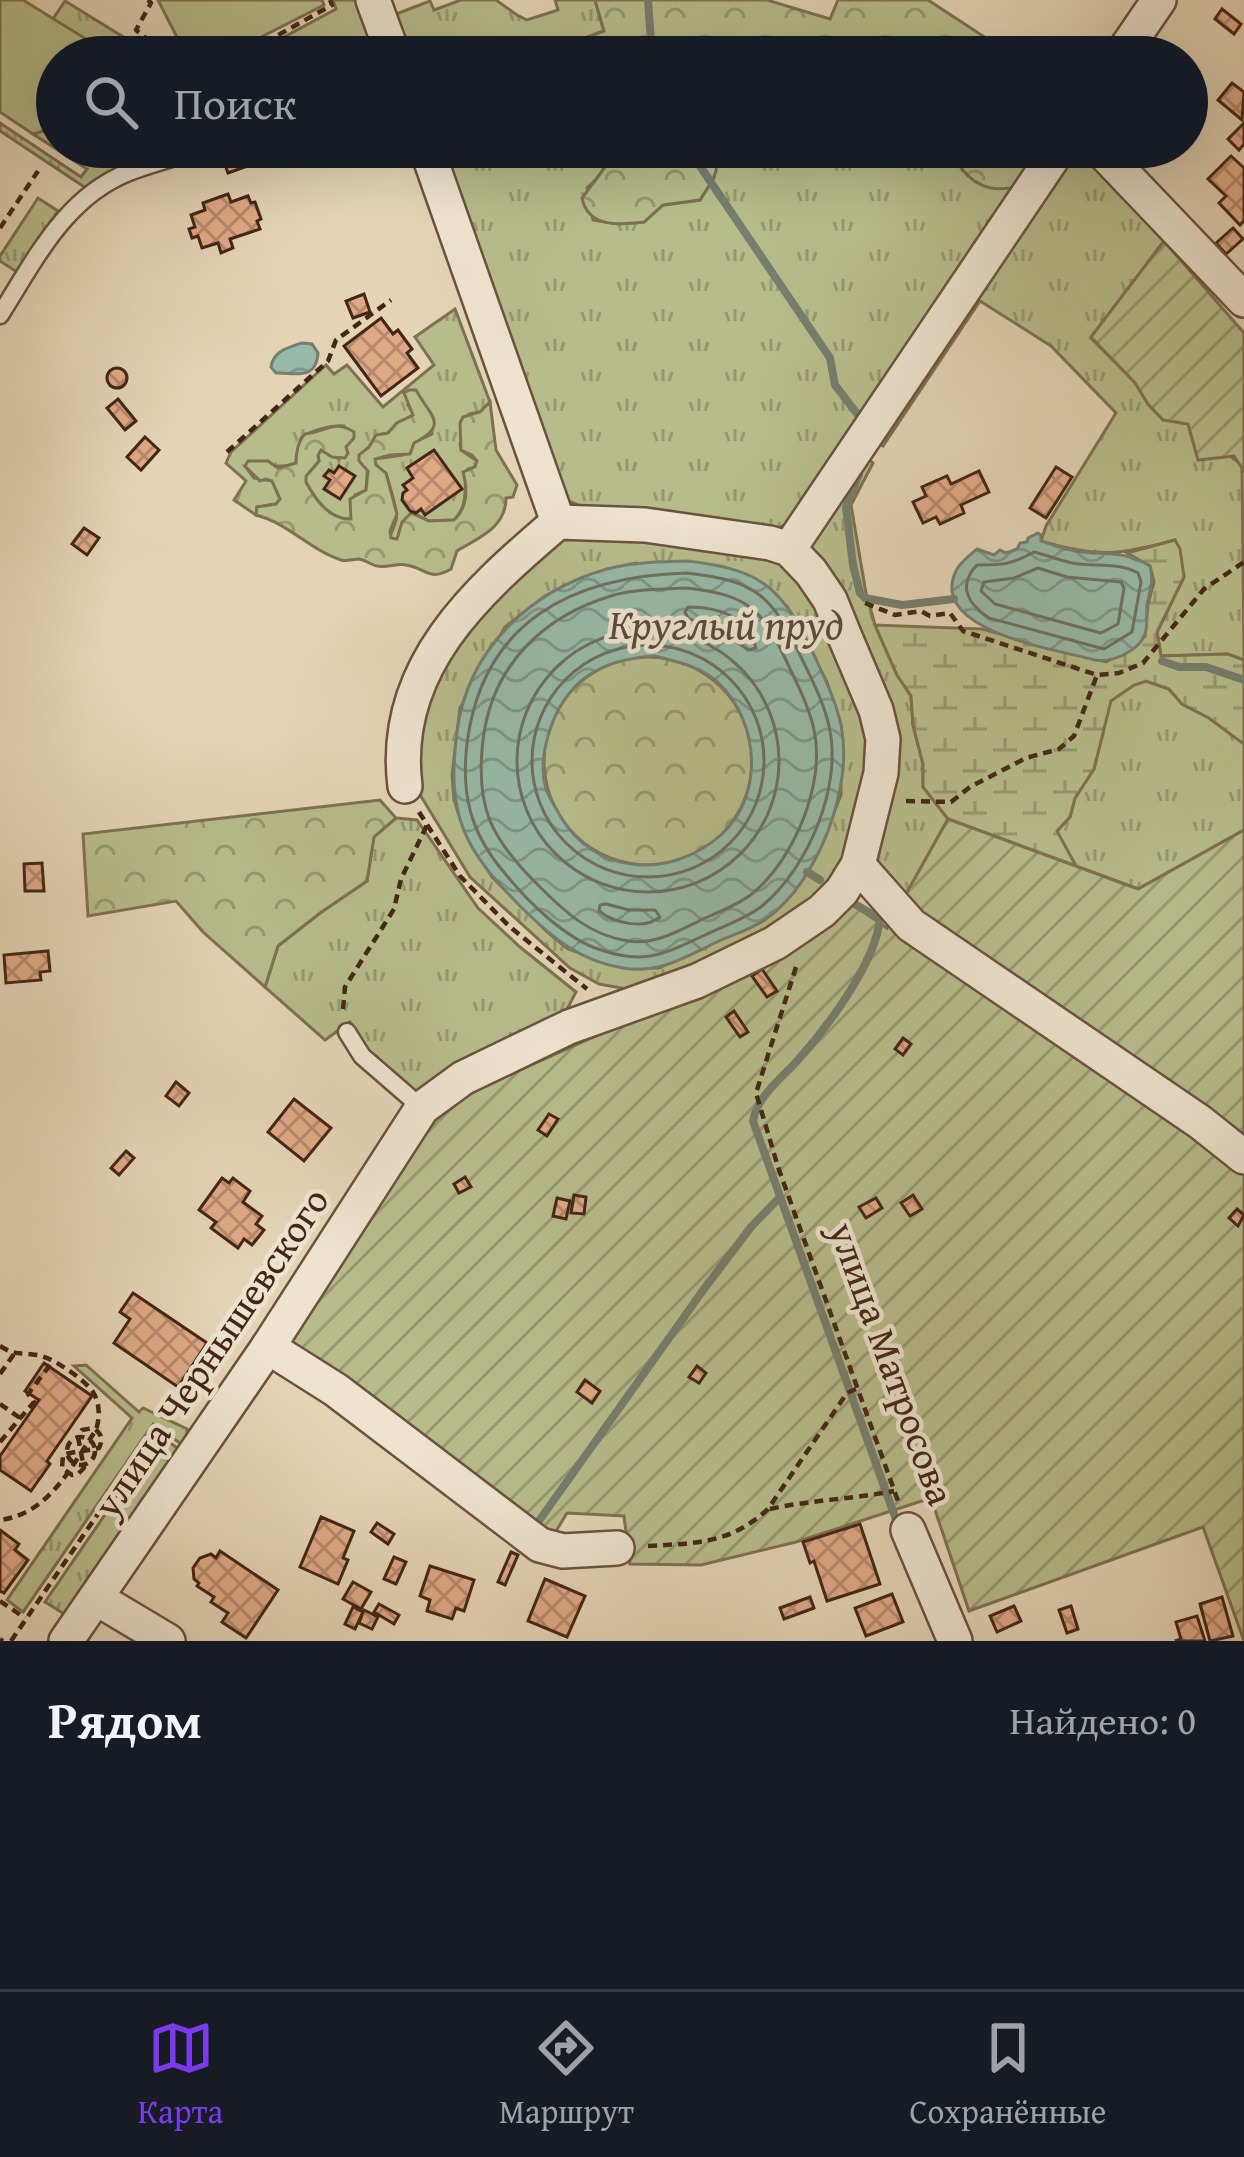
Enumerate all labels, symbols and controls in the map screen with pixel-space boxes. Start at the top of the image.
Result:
search box [36,36,1208,168]
icon: search [78,69,144,135]
text: Поиск [174,70,296,135]
water label: Круглый пруд [609,593,843,654]
street label: улица Чернышевского [77,1175,342,1530]
street label: улица Матросова [815,1212,971,1513]
text: Рядом [48,1682,202,1757]
text: Найдено: 0 [1009,1691,1196,1748]
tab: Карта [138,2015,223,2135]
tab: Маршрут [499,2015,634,2135]
tab: Сохранённые [910,2015,1106,2135]

